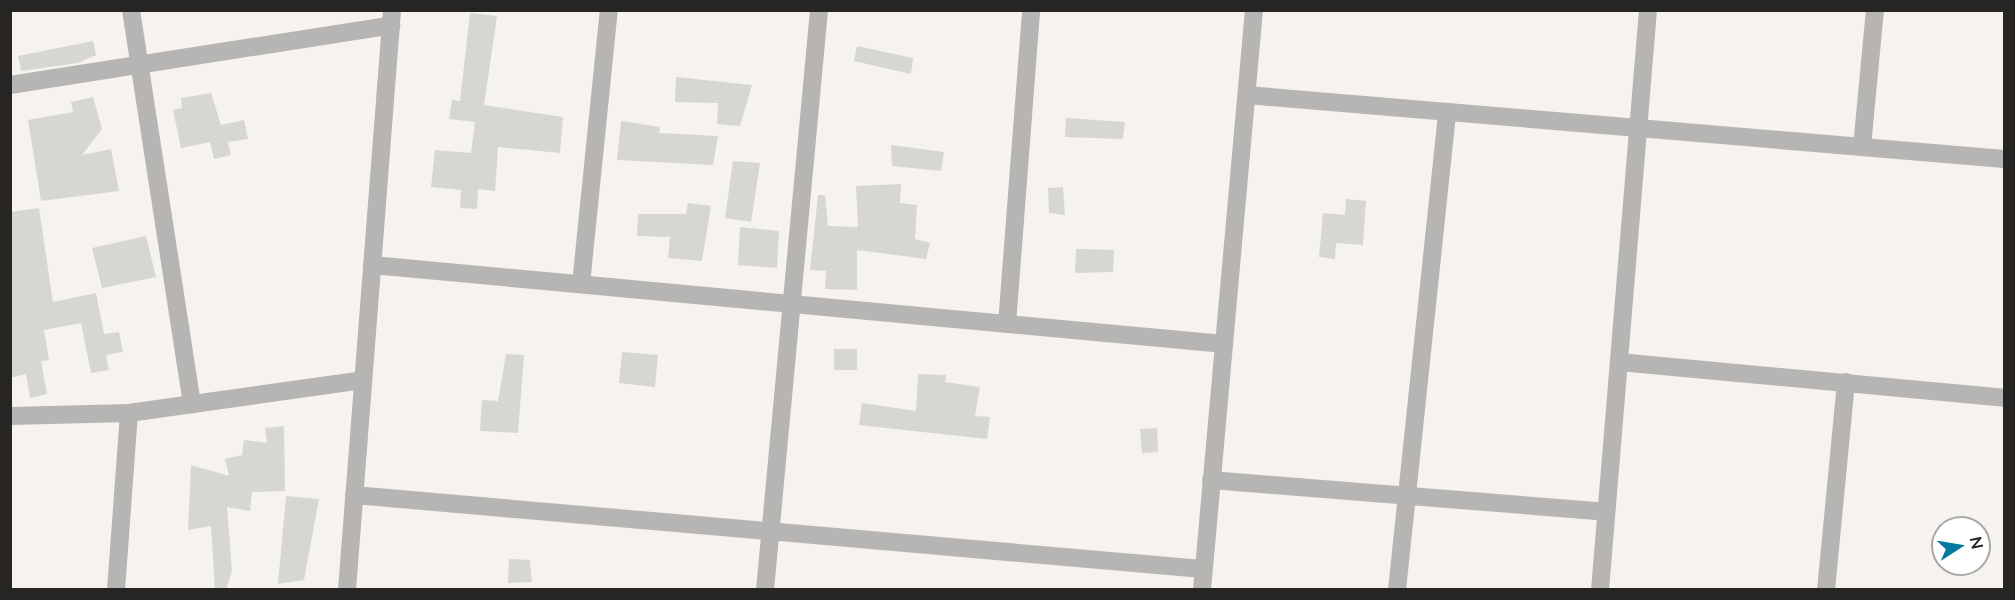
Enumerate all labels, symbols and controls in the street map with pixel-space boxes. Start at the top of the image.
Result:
north arrow [1931,516,1991,576]
text: N [1967,535,1988,551]

